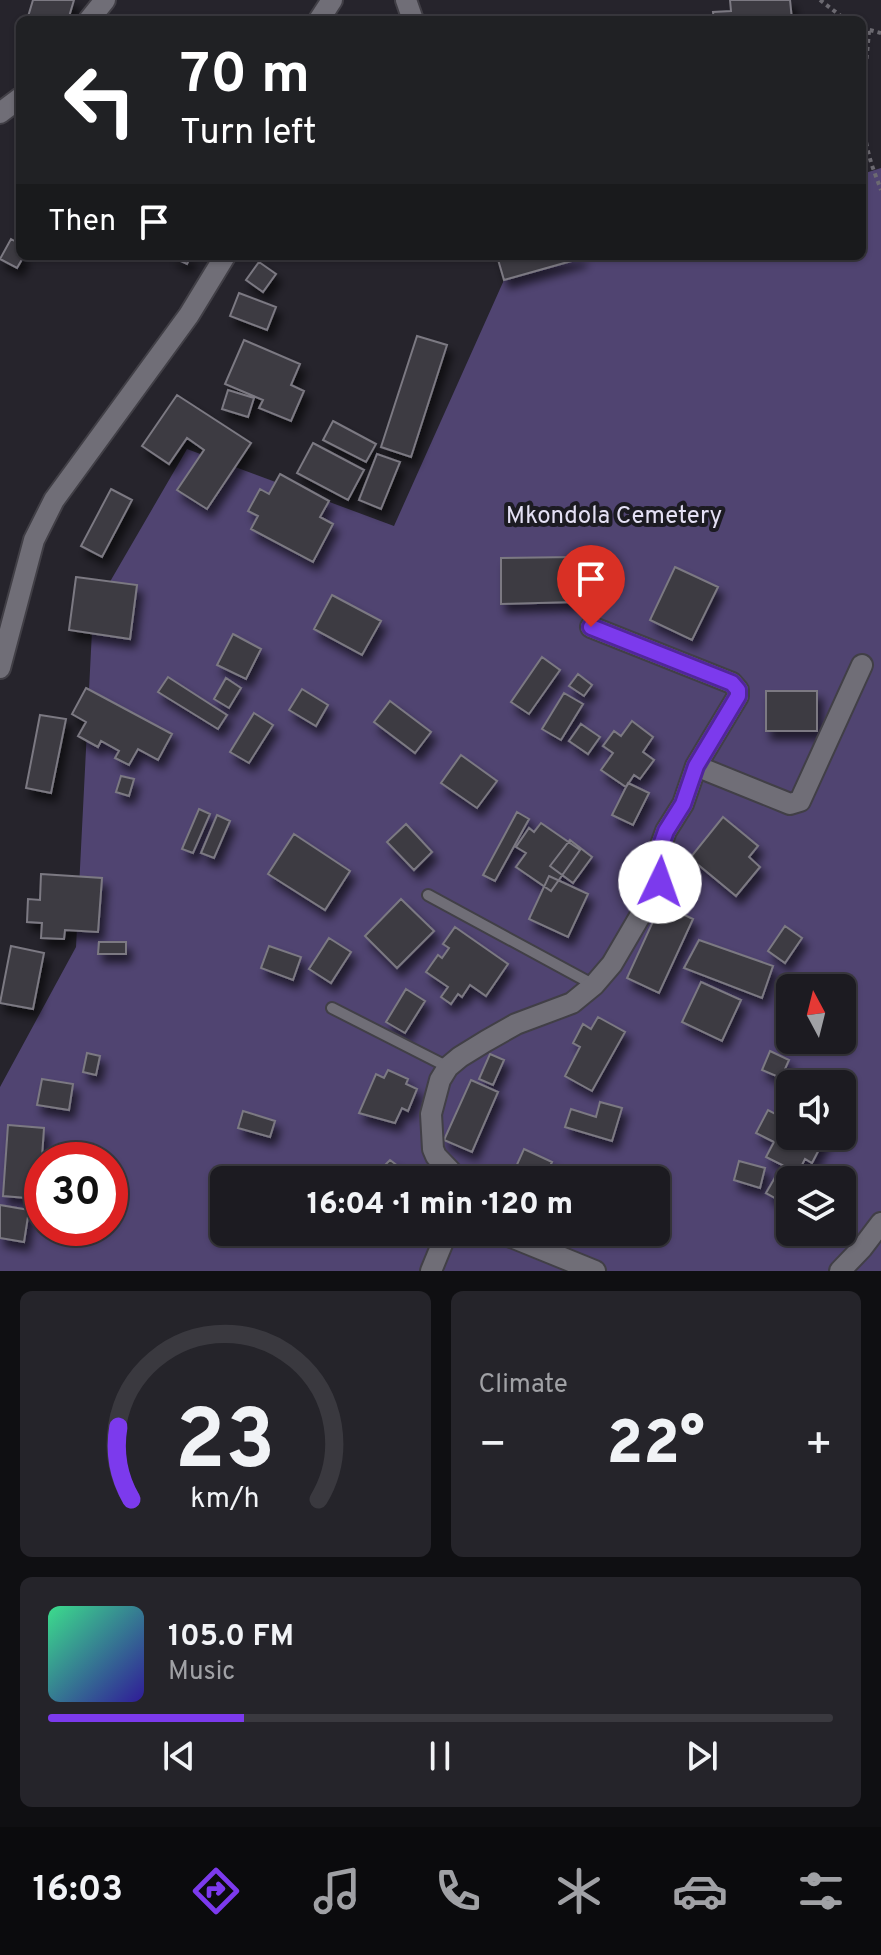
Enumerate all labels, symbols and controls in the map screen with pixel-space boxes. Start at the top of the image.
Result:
text: 70 m [180,42,310,112]
icon: left [48,48,152,152]
text: Turn left [180,111,317,157]
icon: arrive [132,200,176,244]
text: Then [48,204,116,241]
park label: Mkondola Cemetery [506,502,722,532]
pin [557,545,625,627]
icon: arrive [569,557,613,601]
position arrow [618,840,702,924]
north arrow [776,974,856,1054]
map controls [776,974,856,1246]
button: sound [776,1070,856,1150]
speed limit sign: 30 [24,1142,128,1246]
button: layers [776,1166,856,1246]
text: 16:04 · 1 min · 120 m [307,1187,573,1224]
text: Climate [479,1369,568,1402]
text: 23 [175,1393,276,1498]
text: 22° [607,1409,705,1485]
text: − [479,1419,507,1475]
text: + [805,1419,833,1475]
text: km/h [191,1482,260,1518]
text: 105.0 FM [168,1619,294,1656]
text: Music [168,1656,235,1689]
icon: previous [157,1734,201,1778]
icon: pause [418,1734,462,1778]
icon: next [680,1734,724,1778]
icon: directions [188,1863,244,1919]
icon: music [309,1863,365,1919]
icon: phone [430,1863,486,1919]
icon: climate [551,1863,607,1919]
icon: car [672,1863,728,1919]
icon: filters [793,1863,849,1919]
text: 16:03 [32,1868,123,1914]

